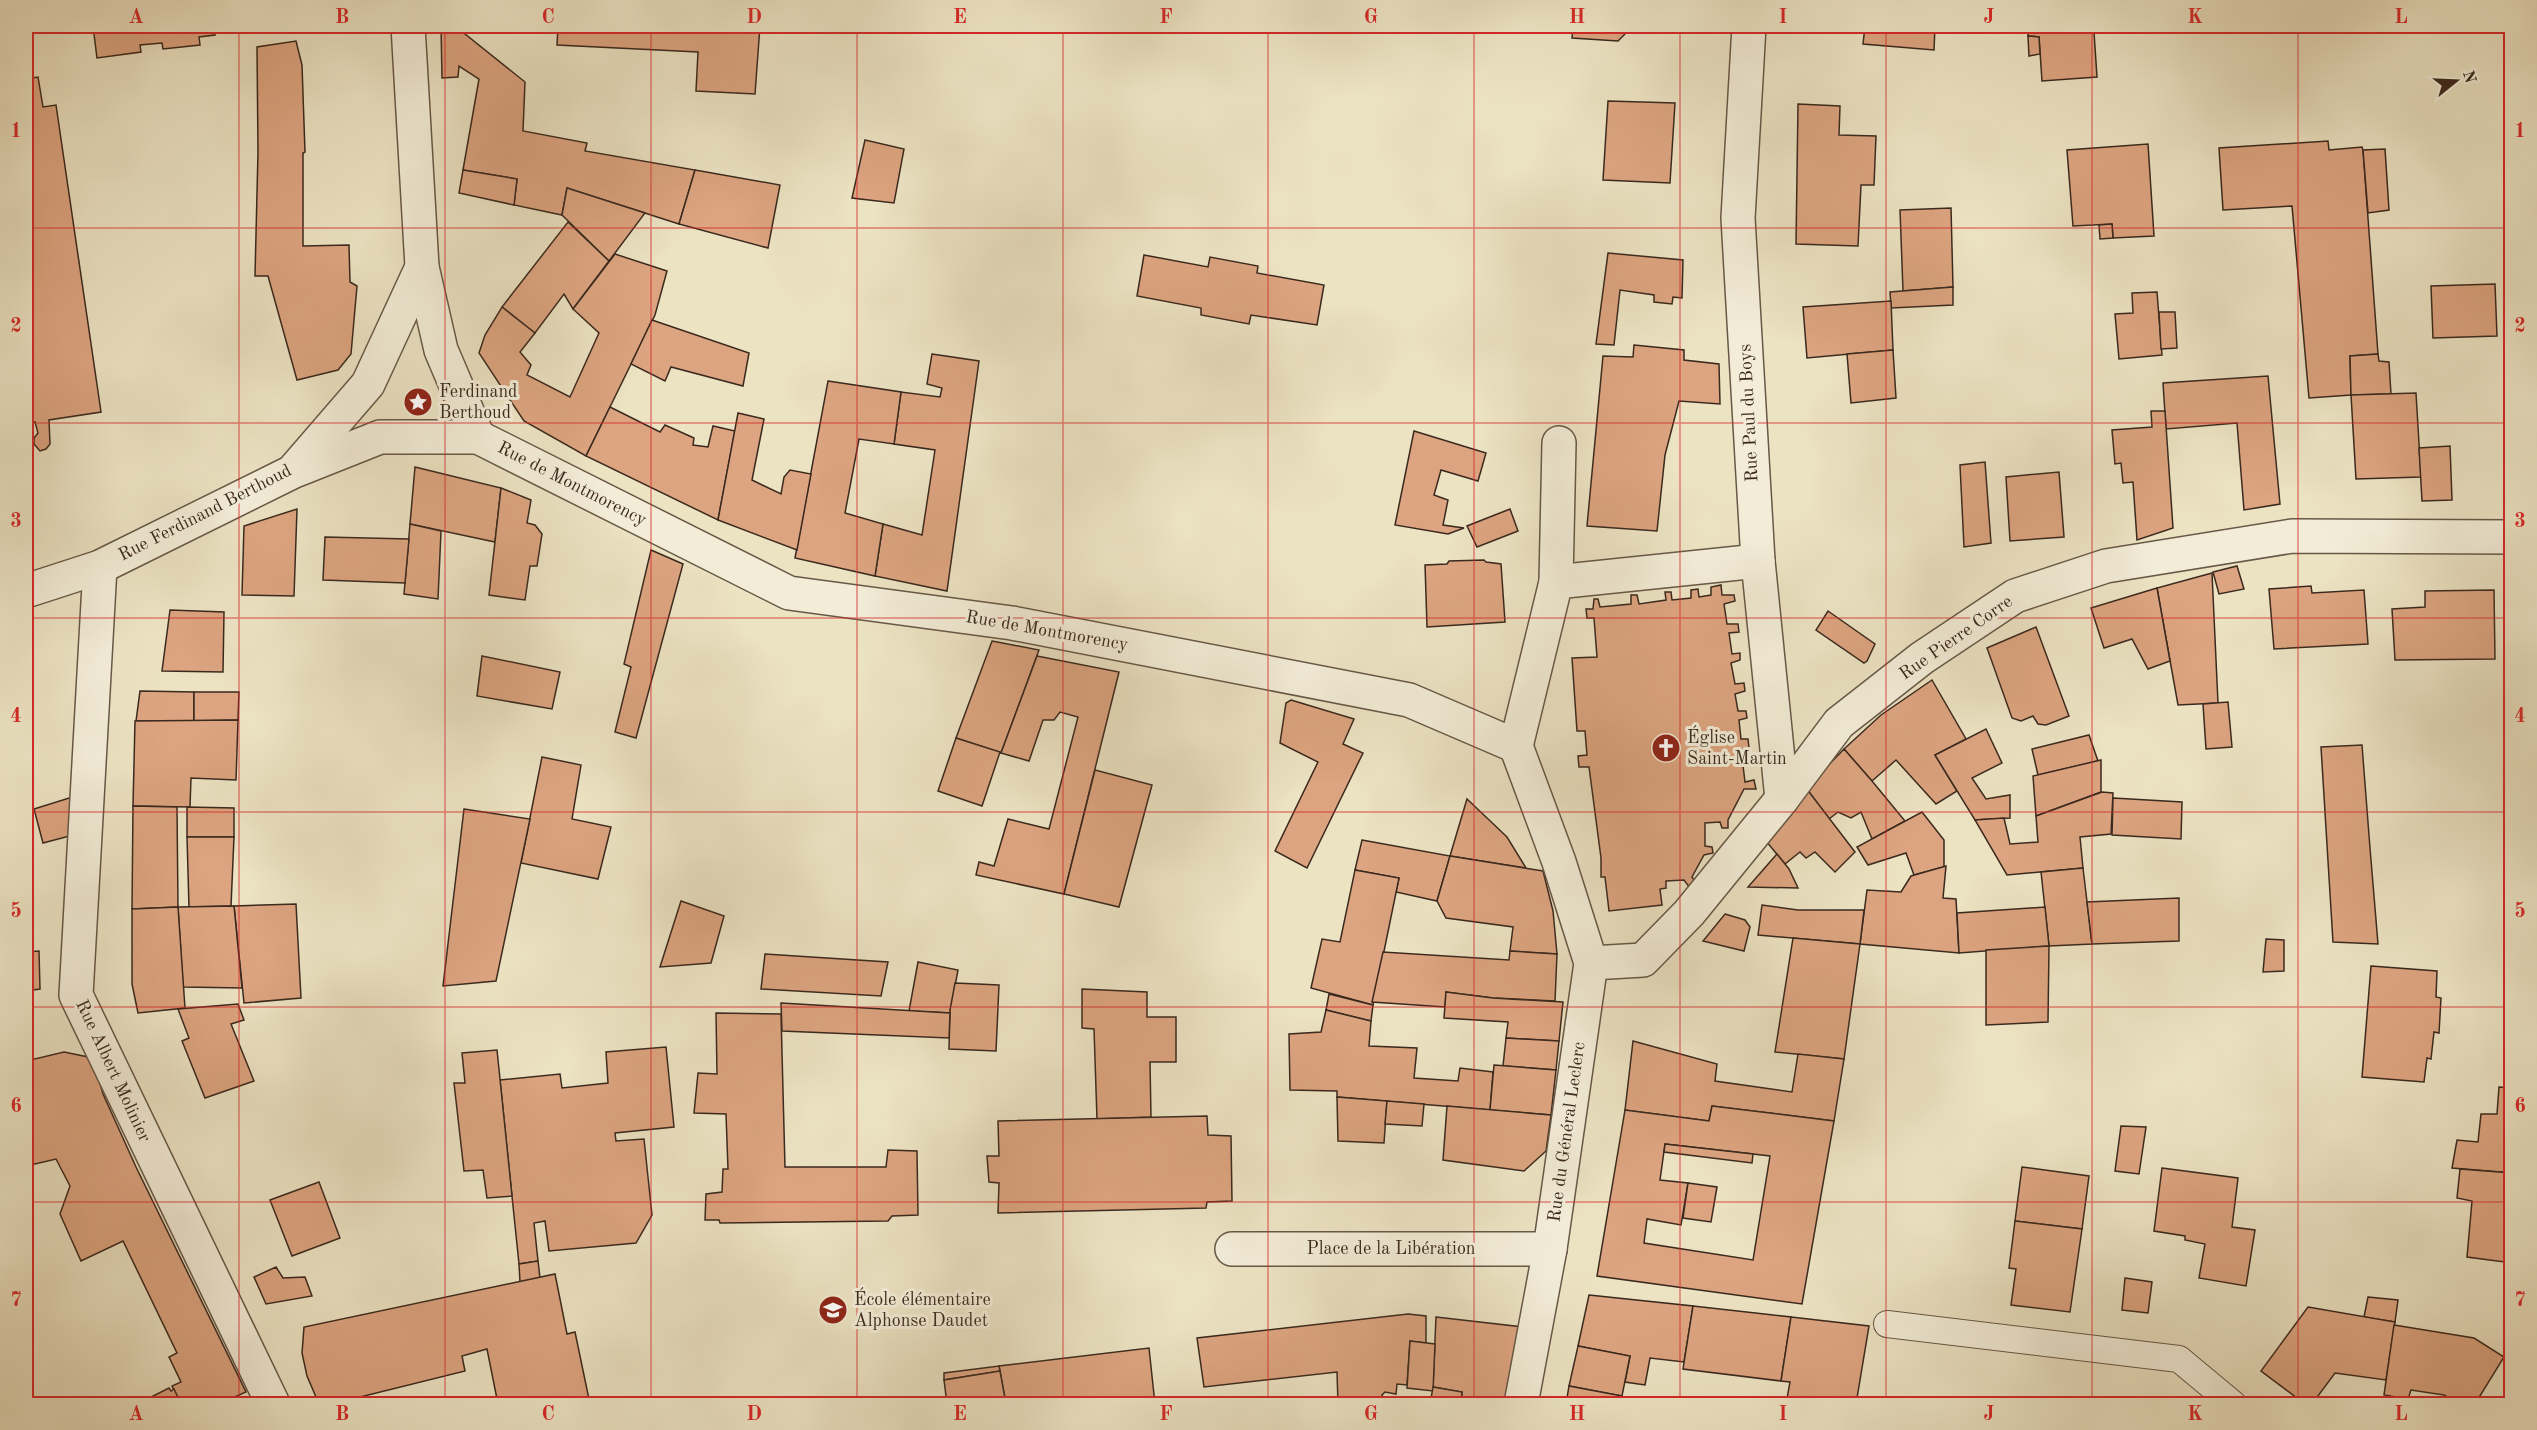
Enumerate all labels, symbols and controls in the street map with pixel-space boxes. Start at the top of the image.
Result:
text: A [128,8,144,28]
text: B [335,8,349,28]
text: C [541,8,555,28]
text: D [746,8,762,28]
text: E [953,8,967,28]
text: F [1159,8,1173,28]
text: G [1364,8,1378,28]
text: H [1569,8,1585,28]
text: I [1779,8,1787,28]
text: J [1984,8,1995,28]
text: K [2187,8,2203,28]
text: L [2394,8,2408,28]
north arrow [2426,51,2486,111]
text: N [2459,69,2478,86]
text: 1 [10,122,22,142]
text: 1 [2514,122,2526,142]
text: 2 [10,317,22,337]
text: 2 [2514,317,2526,337]
street label: Rue Paul du Boys [1736,343,1762,483]
place label: Ferdinand Berthoud [439,383,518,422]
place icon: Ferdinand Berthoud [402,386,434,418]
street label: Rue de Montmorency [495,439,650,530]
street label: Rue Ferdinand Berthoud [116,462,294,564]
text: 3 [10,512,22,532]
text: 3 [2514,512,2526,532]
street label: Rue Pierre Corre [1896,592,2016,684]
street label: Rue de Montmorency [964,608,1130,654]
text: 4 [10,707,22,727]
text: 4 [2514,707,2526,727]
place label: Église Saint-Martin [1687,725,1787,768]
church icon: Église Saint-Martin [1650,732,1682,764]
text: 5 [10,901,22,922]
text: 5 [2514,901,2526,922]
street label: Rue Albert Molinier [72,997,154,1145]
street label: Rue du Général Leclerc [1545,1041,1589,1223]
text: 6 [10,1097,22,1117]
text: 6 [2514,1097,2526,1117]
street label: Place de la Libération [1306,1240,1476,1258]
place label: École élémentaire Alphonse Daudet [854,1287,991,1330]
text: 7 [10,1291,22,1311]
text: 7 [2514,1291,2526,1311]
school or university icon: École élémentaire Alphonse Daudet [817,1294,849,1326]
text: A [128,1405,144,1425]
text: B [335,1405,349,1425]
text: C [541,1405,555,1425]
text: D [746,1405,762,1425]
text: E [953,1405,967,1425]
text: F [1159,1405,1173,1425]
text: G [1364,1405,1378,1425]
text: H [1569,1405,1585,1425]
text: I [1779,1405,1787,1425]
text: J [1984,1405,1995,1425]
text: K [2187,1405,2203,1425]
text: L [2394,1405,2408,1425]

